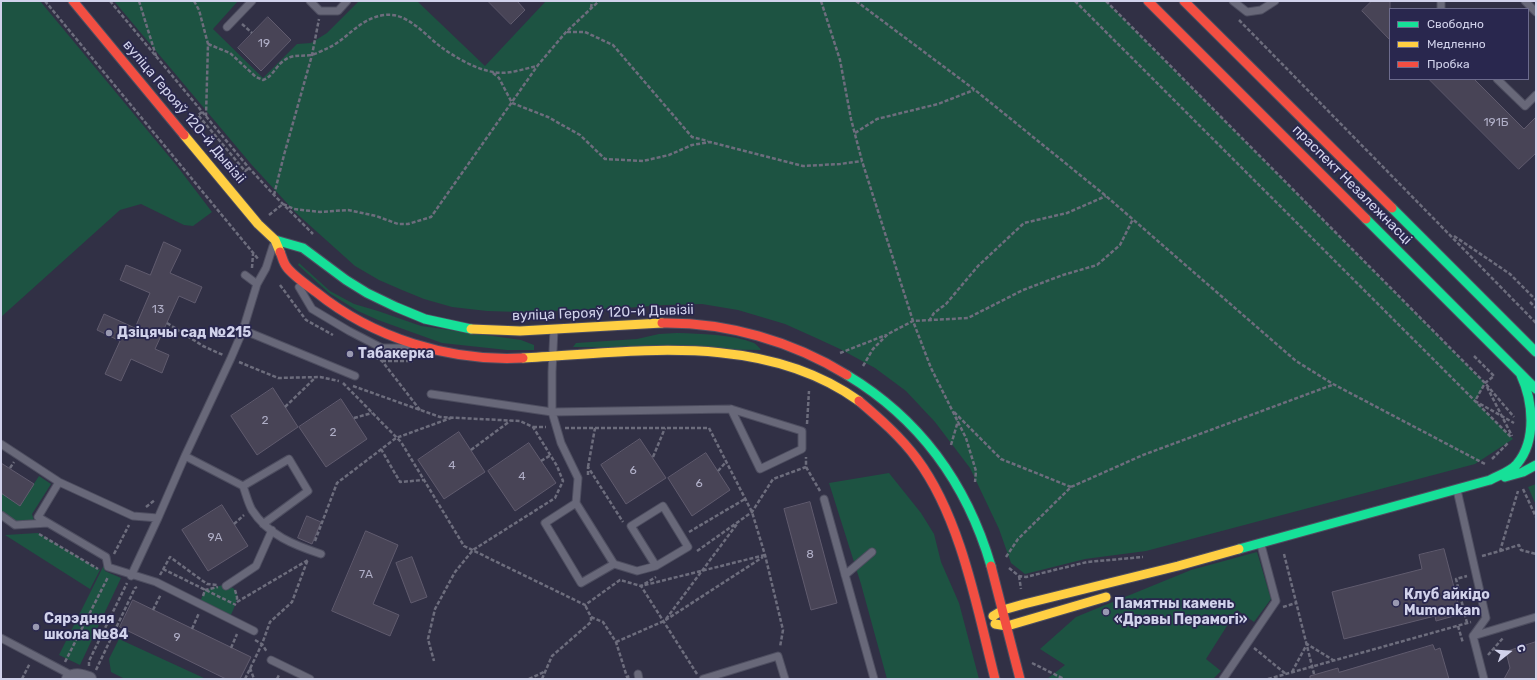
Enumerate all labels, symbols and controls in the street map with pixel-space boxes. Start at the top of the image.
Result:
legend [1389,8,1529,80]
text: Свободно [1427,17,1484,31]
street label: вуліца Герояў 120-й Дывізіі [119,37,249,187]
house number: 19 [258,37,270,51]
text: Медленно [1427,37,1486,51]
text: Пробка [1427,57,1470,71]
house number: 191Б [1483,116,1509,130]
street label: праспект Незалежнасці [1289,122,1415,248]
street label: вуліца Герояў 120-й Дывізіі [512,301,694,325]
house number: 13 [152,303,164,317]
place label: Дзіцячы сад №215 [117,325,251,341]
marker: Дзіцячы сад №215 [104,328,114,338]
place label: Табакерка [358,346,434,362]
marker: Табакерка [345,349,355,359]
house number: 2 [261,414,269,428]
house number: 2 [329,426,337,440]
house number: 4 [448,459,456,473]
house number: 6 [629,464,637,478]
house number: 4 [518,470,526,484]
house number: 6 [695,477,703,491]
house number: 9А [207,531,223,545]
house number: 8 [806,548,814,562]
house number: 7А [359,568,373,582]
place label: Клуб айкідо Mumonkan [1404,587,1490,620]
place label: Памятны камень «Дрэвы Перамогі» [1114,596,1247,628]
marker: Клуб айкідо Mumonkan [1391,598,1401,608]
marker: Памятны камень «Дрэвы Перамогі» [1101,607,1111,617]
place label: Сярэдняя школа №84 [44,611,128,644]
marker: Сярэдняя школа №84 [31,622,41,632]
house number: 9 [173,631,181,645]
north arrow [1489,632,1529,672]
text: С [1514,643,1528,654]

